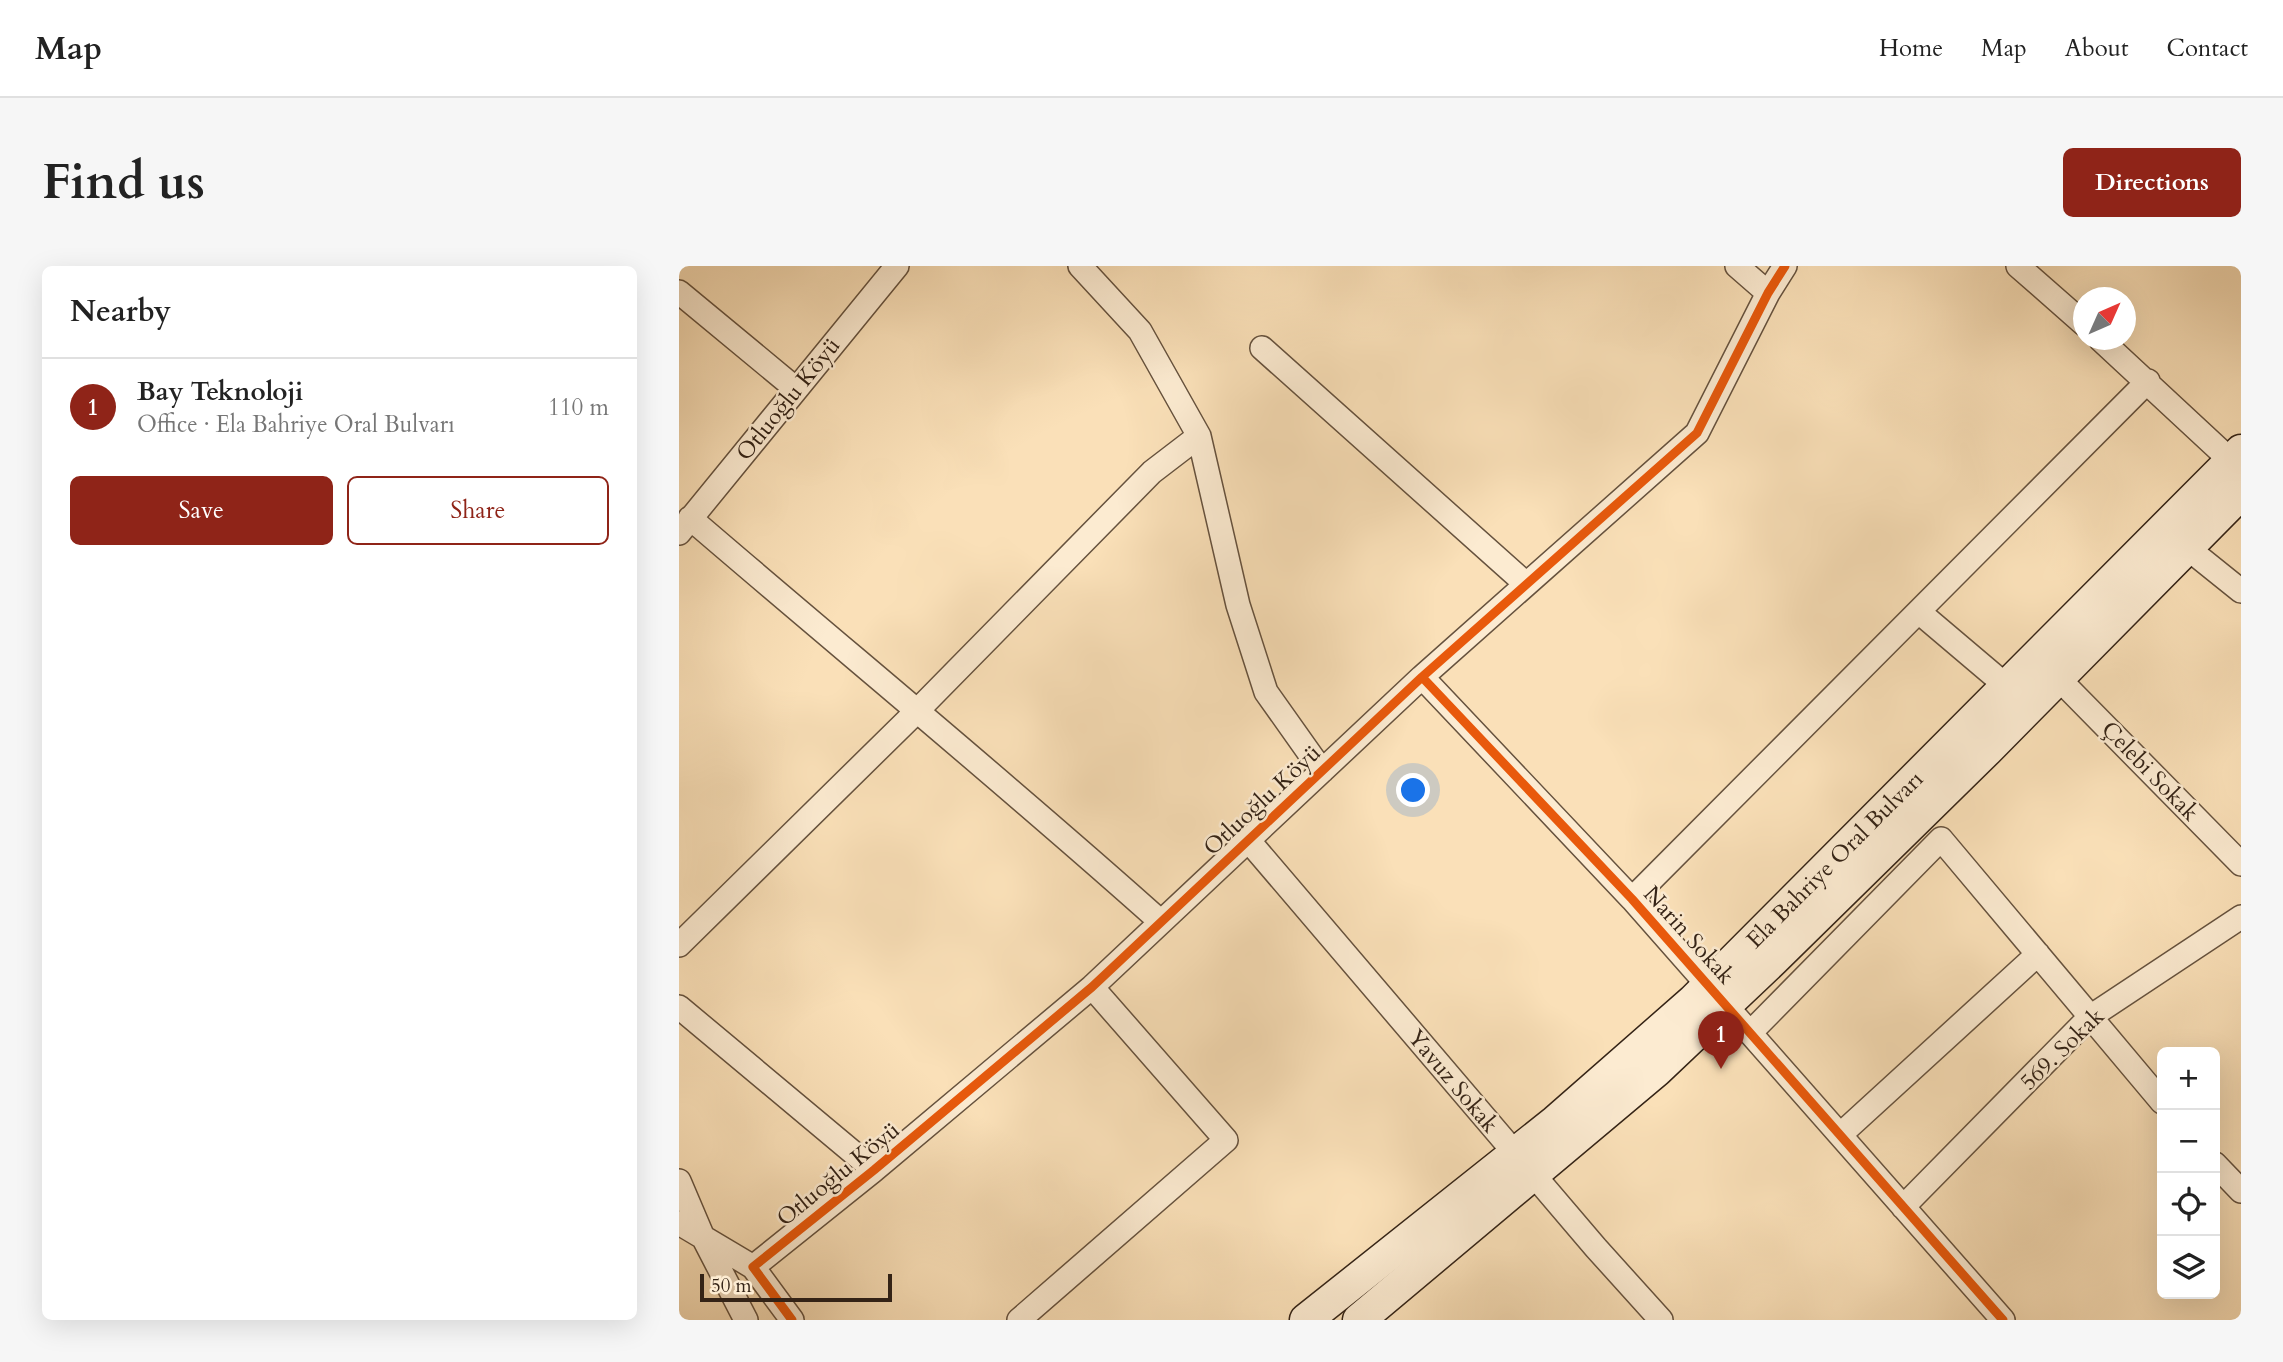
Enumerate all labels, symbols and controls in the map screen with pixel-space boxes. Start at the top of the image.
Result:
text: Map [35,26,102,71]
text: Home [1879,32,1943,65]
text: Map [1981,32,2027,65]
text: About [2065,32,2129,65]
text: Contact [2167,32,2248,65]
button: Directions [2063,148,2241,217]
text: Find us [42,149,205,216]
north arrow [2073,287,2136,350]
text: Nearby [70,291,171,332]
street label: Otluoğlu Köyü [729,331,847,467]
text: Bay Teknoloji [137,374,303,409]
text: 1 [87,392,99,423]
text: 110 m [548,392,609,423]
text: Office · Ela Bahriye Oral Bulvarı [137,409,455,440]
button: Save [70,476,333,545]
button: Share [347,476,609,545]
street label: Çelebi Sokak [2094,714,2206,828]
street label: Otluoğlu Köyü [1197,738,1327,862]
street label: Ela Bahriye Oral Bulvarı [1739,764,1930,955]
your location [1396,773,1430,807]
street label: Narin Sokak [1637,879,1742,991]
street label: 569. Sokak [2013,1001,2111,1097]
pin: 1 [1698,1011,1744,1069]
street label: Yavuz Sokak [1401,1023,1506,1140]
map controls [2157,1047,2220,1299]
button: + [2157,1047,2220,1110]
button: − [2157,1110,2220,1173]
street label: Otluoğlu Köyü [770,1115,906,1233]
button: locate [2157,1173,2220,1236]
button: layers [2157,1236,2220,1299]
scale bar [700,1271,893,1303]
text: 50 m [711,1273,752,1299]

